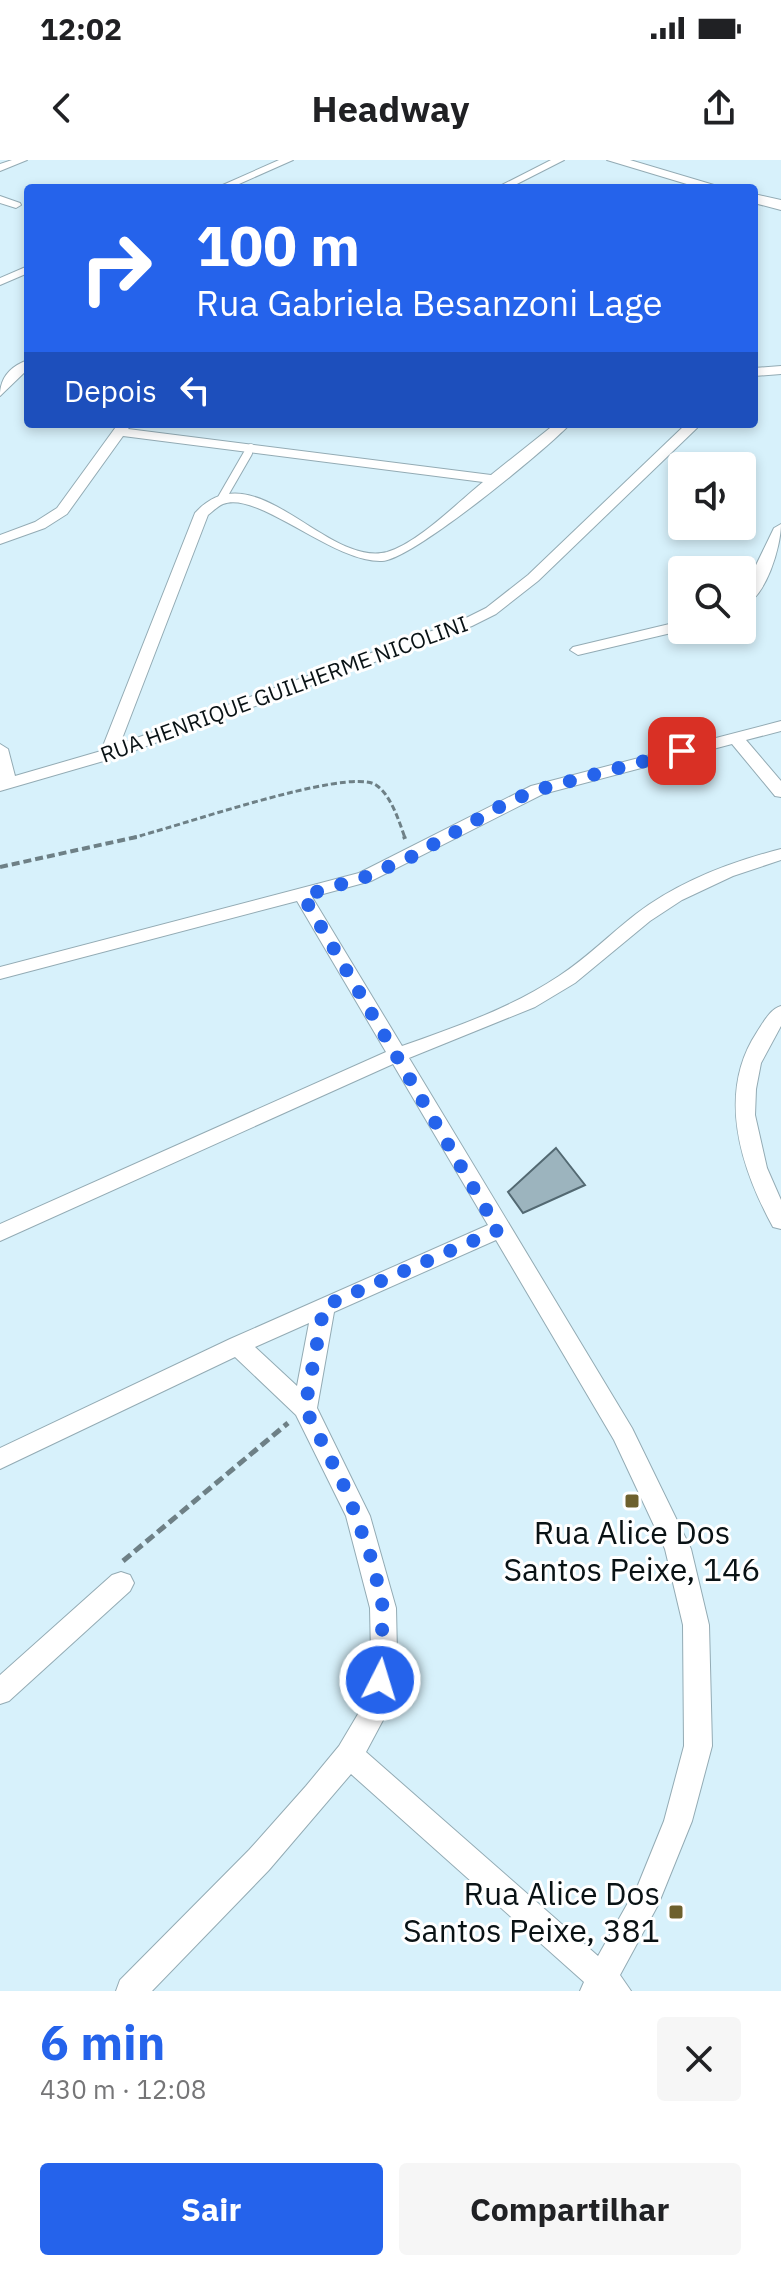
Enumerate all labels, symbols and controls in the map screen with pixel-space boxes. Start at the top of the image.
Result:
text: 12:02 [40,9,122,48]
text: Headway [312,85,469,132]
icon: back [40,86,84,130]
icon: share [697,86,741,130]
text: 100 m [196,209,360,281]
icon: right [64,216,168,320]
text: Rua Gabriela Besanzoni Lage [196,279,663,326]
icon: left [173,368,217,412]
text: Depois [64,371,157,410]
map controls [668,452,756,644]
button: sound [668,452,756,540]
button: search [668,556,756,644]
street label: RUA HENRIQUE GUILHERME NICOLINI [96,608,472,769]
pin [648,717,716,785]
icon: arrive [660,729,704,773]
marker: Rua Alice Dos Santos Peixe, 146 [623,1492,641,1510]
place label: Rua Alice Dos Santos Peixe, 146 [504,1511,760,1590]
position arrow [338,1638,422,1722]
place label: Rua Alice Dos Santos Peixe, 381 [403,1872,660,1951]
marker: Rua Alice Dos Santos Peixe, 381 [667,1903,685,1921]
text: 6 min [40,2011,165,2073]
button: close [657,2017,741,2101]
text: 430 m · 12:08 [40,2072,206,2106]
button: Sair [40,2163,383,2255]
button: Compartilhar [399,2163,741,2255]

